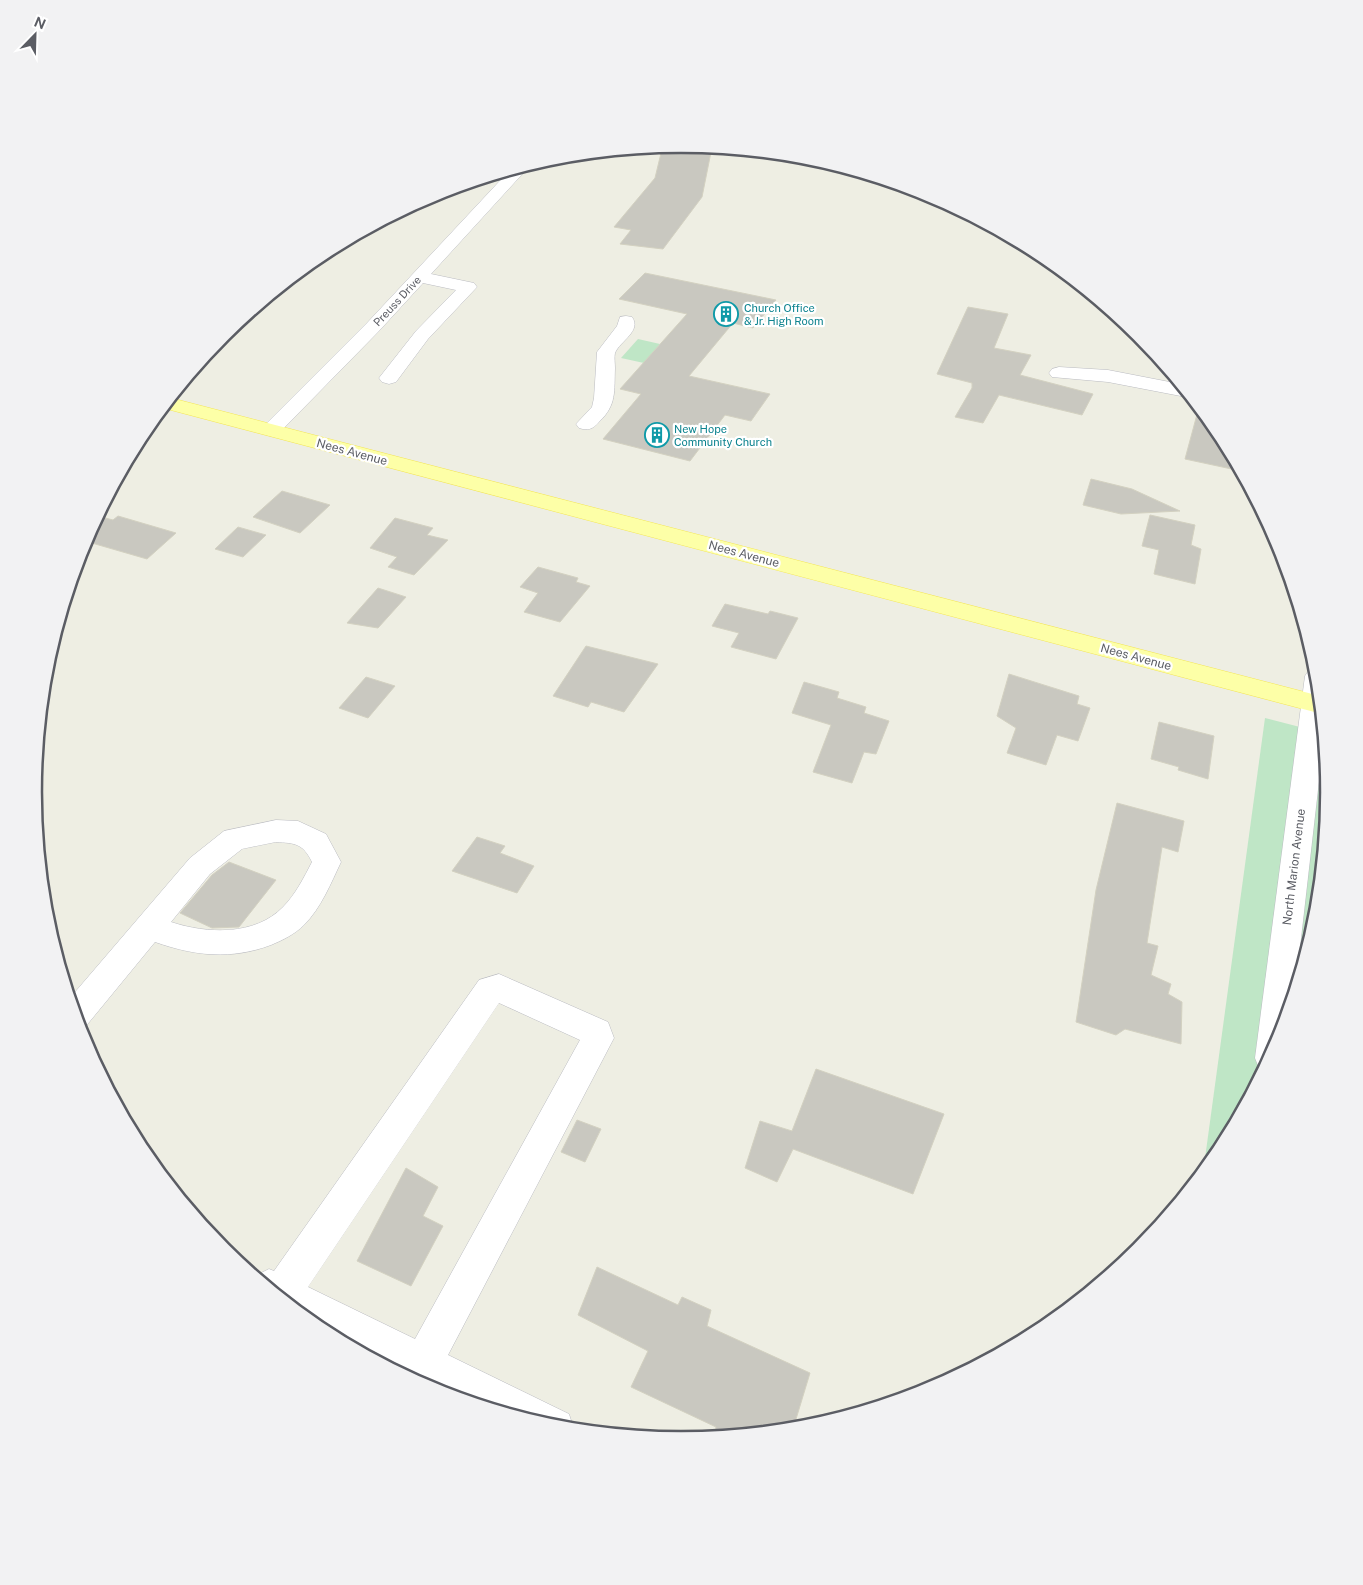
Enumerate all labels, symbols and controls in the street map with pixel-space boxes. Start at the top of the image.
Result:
north arrow [10,10,60,60]
text: N [32,14,48,33]
street label: Preuss Drive [371,274,423,328]
building icon: Church Office & Jr. High Room [713,301,739,327]
place label: Church Office & Jr. High Room [744,302,824,327]
building icon: New Hope Community Church [644,422,670,448]
place label: New Hope Community Church [674,423,772,448]
street label: Nees Avenue [315,436,389,468]
street label: Nees Avenue [707,538,781,570]
street label: Nees Avenue [1099,641,1173,673]
street label: North Marion Avenue [1280,808,1308,926]

